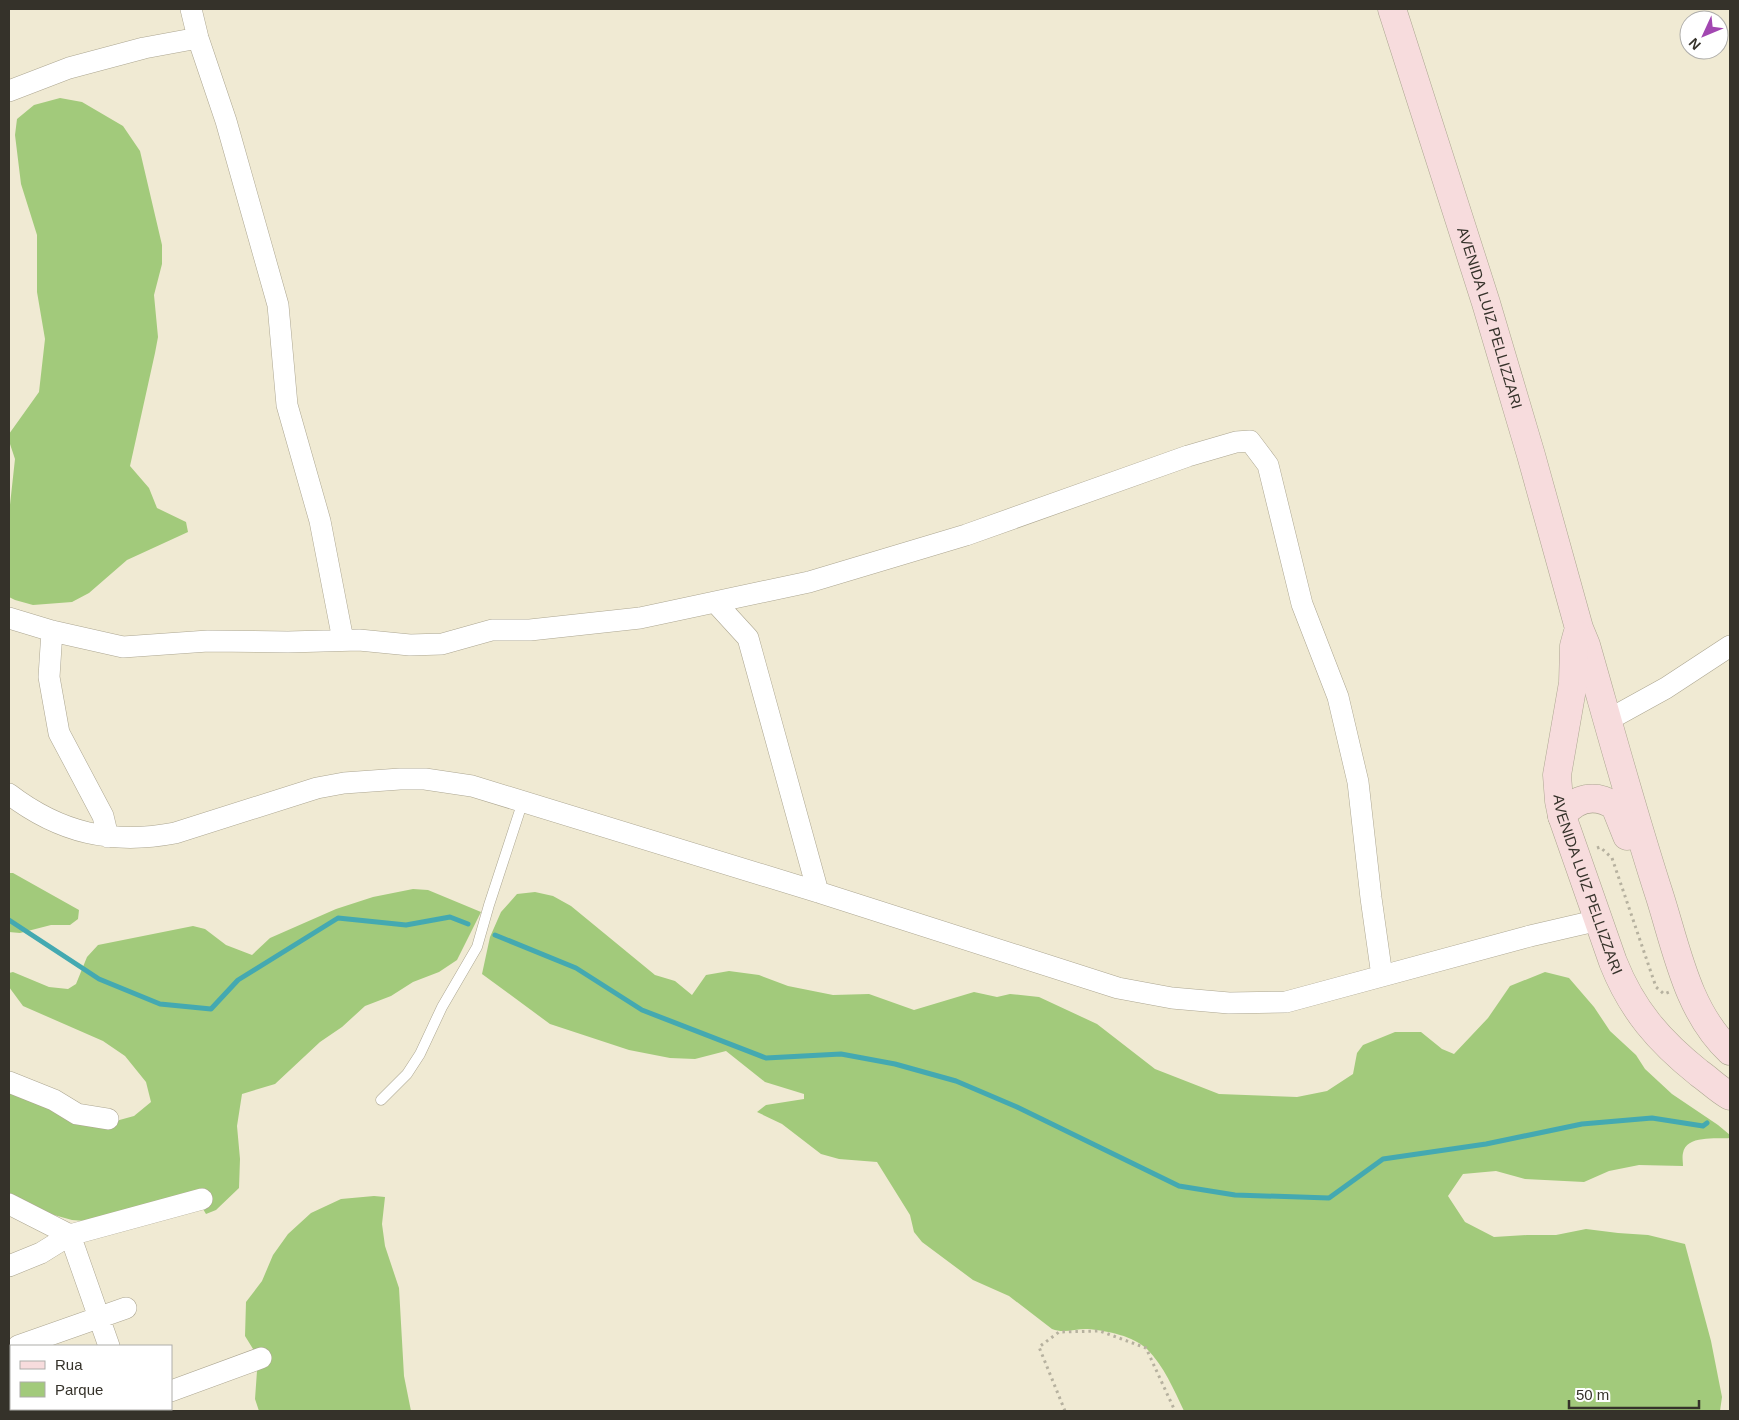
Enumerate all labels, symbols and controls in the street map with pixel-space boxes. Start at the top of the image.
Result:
north arrow [1679,10,1729,60]
text: N [1685,35,1704,53]
street label: AVENIDA LUIZ PELLIZZARI [1454,225,1526,411]
street label: AVENIDA LUIZ PELLIZZARI [1551,794,1626,977]
legend [10,1345,172,1410]
text: Rua [55,1356,83,1373]
scale bar [1569,1378,1699,1410]
text: Parque [55,1381,103,1398]
text: 50 m [1576,1386,1609,1403]

